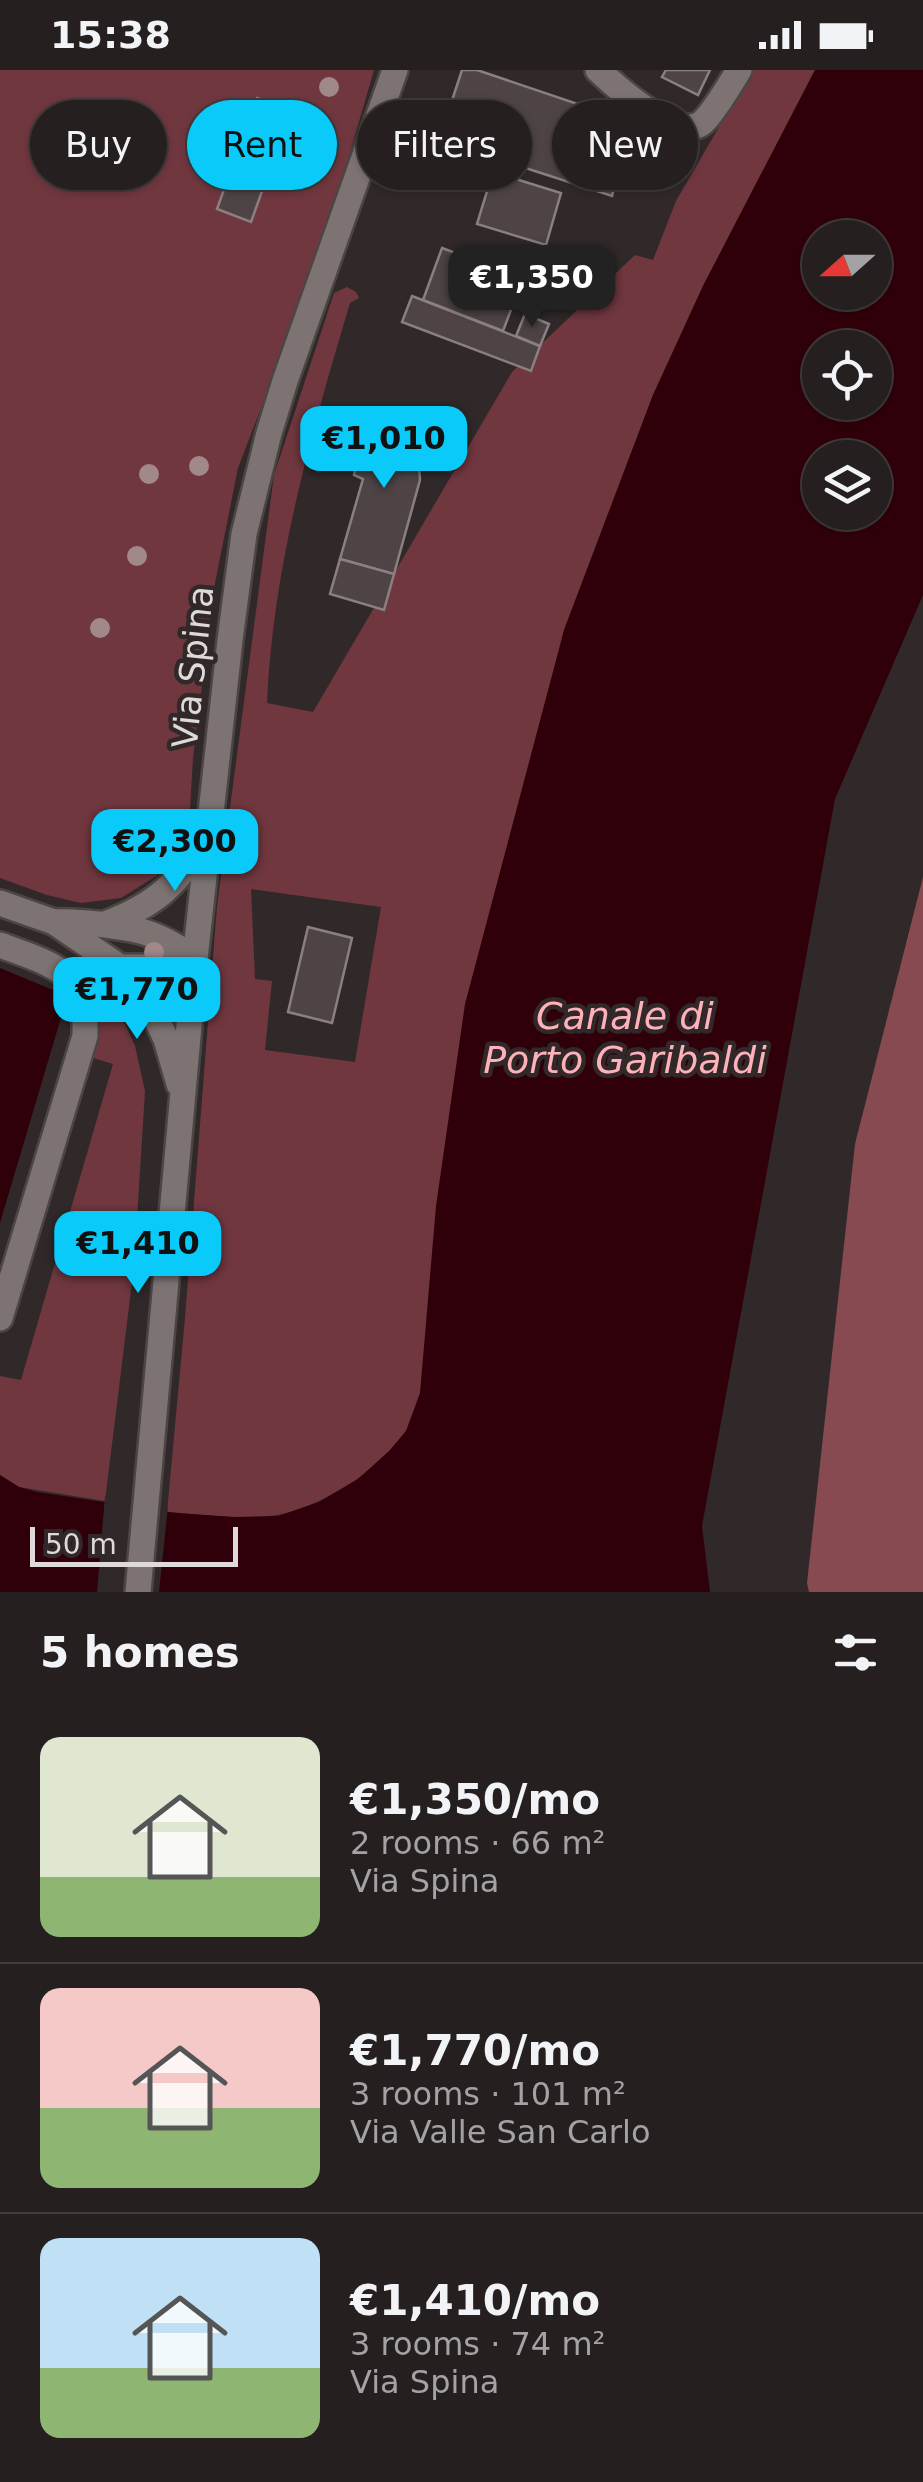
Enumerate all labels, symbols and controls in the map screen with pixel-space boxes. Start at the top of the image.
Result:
text: 15:38 [50,13,171,57]
chip: Buy [30,100,167,190]
chip: Rent [187,100,337,190]
chip: Filters [357,100,532,190]
chip: New [552,100,698,190]
north arrow [802,220,892,310]
map controls [802,220,892,530]
pin: €1,350 [451,245,613,330]
text: €1,350 [470,258,594,296]
button: locate [802,330,892,420]
pin: €1,010 [303,406,465,491]
text: €1,010 [322,419,446,457]
button: layers [802,440,892,530]
street label: Via Spina [165,584,221,750]
pin: €2,300 [94,809,256,894]
text: €2,300 [113,822,237,860]
pin: €1,770 [56,957,218,1042]
text: €1,770 [75,970,199,1008]
water label: Canale di Porto Garibaldi [483,994,767,1082]
pin: €1,410 [57,1211,219,1296]
text: €1,410 [76,1224,200,1262]
scale bar [30,1522,238,1566]
text: 50 m [45,1528,117,1561]
icon: filters [828,1625,883,1680]
text: 5 homes [40,1628,240,1677]
text: €1,350/mo [350,1775,600,1824]
icon: home [120,1777,240,1897]
text: 2 rooms · 66 m² [350,1824,605,1862]
text: Via Spina [350,1862,499,1900]
text: €1,770/mo [350,2026,600,2075]
icon: home [120,2028,240,2148]
text: 3 rooms · 101 m² [350,2075,626,2113]
text: Via Valle San Carlo [350,2113,650,2151]
text: €1,410/mo [350,2276,600,2325]
icon: home [120,2278,240,2398]
text: 3 rooms · 74 m² [350,2325,605,2363]
text: Via Spina [350,2363,499,2401]

